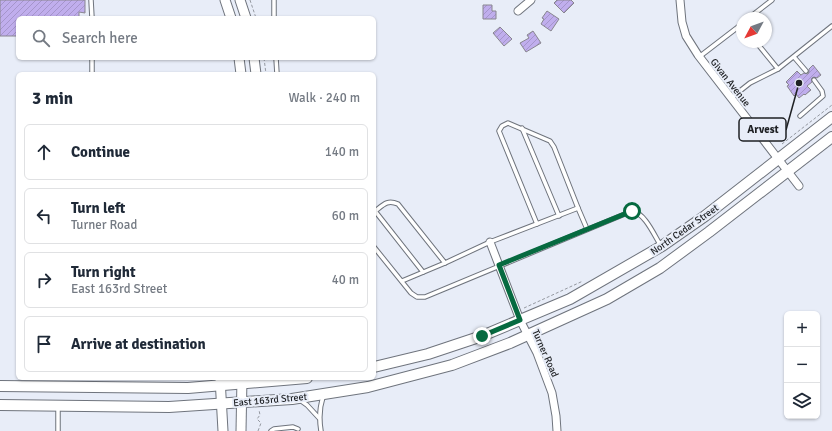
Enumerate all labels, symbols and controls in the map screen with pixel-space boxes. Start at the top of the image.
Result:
north arrow [736,12,772,48]
search box [16,16,376,60]
icon: search [30,27,52,49]
text: Search here [62,29,138,47]
street label: Givan Avenue [708,56,753,109]
text: 3 min [32,88,73,109]
text: Walk · 240 m [289,90,360,106]
callout: Arvest [739,118,786,141]
text: Arvest [747,123,779,136]
icon: ahead [33,141,55,163]
text: Continue [71,143,130,161]
text: 140 m [325,144,359,160]
text: Turn left [71,199,125,217]
route start [623,202,641,220]
street label: North Cedar Street [648,202,721,258]
icon: left [33,205,55,227]
text: 60 m [332,208,359,224]
text: Turner Road [71,217,137,233]
text: Turn right [71,263,136,281]
icon: right [33,269,55,291]
text: 40 m [332,272,359,288]
text: East 163rd Street [71,281,167,297]
map controls [784,311,820,419]
button: + [784,311,820,347]
route end [473,327,491,345]
street label: Turner Road [529,328,561,379]
icon: arrive [33,333,55,355]
text: Arrive at destination [71,335,206,353]
button: − [784,347,820,383]
button: layers [784,383,820,419]
street label: East 163rd Street [233,391,308,409]

